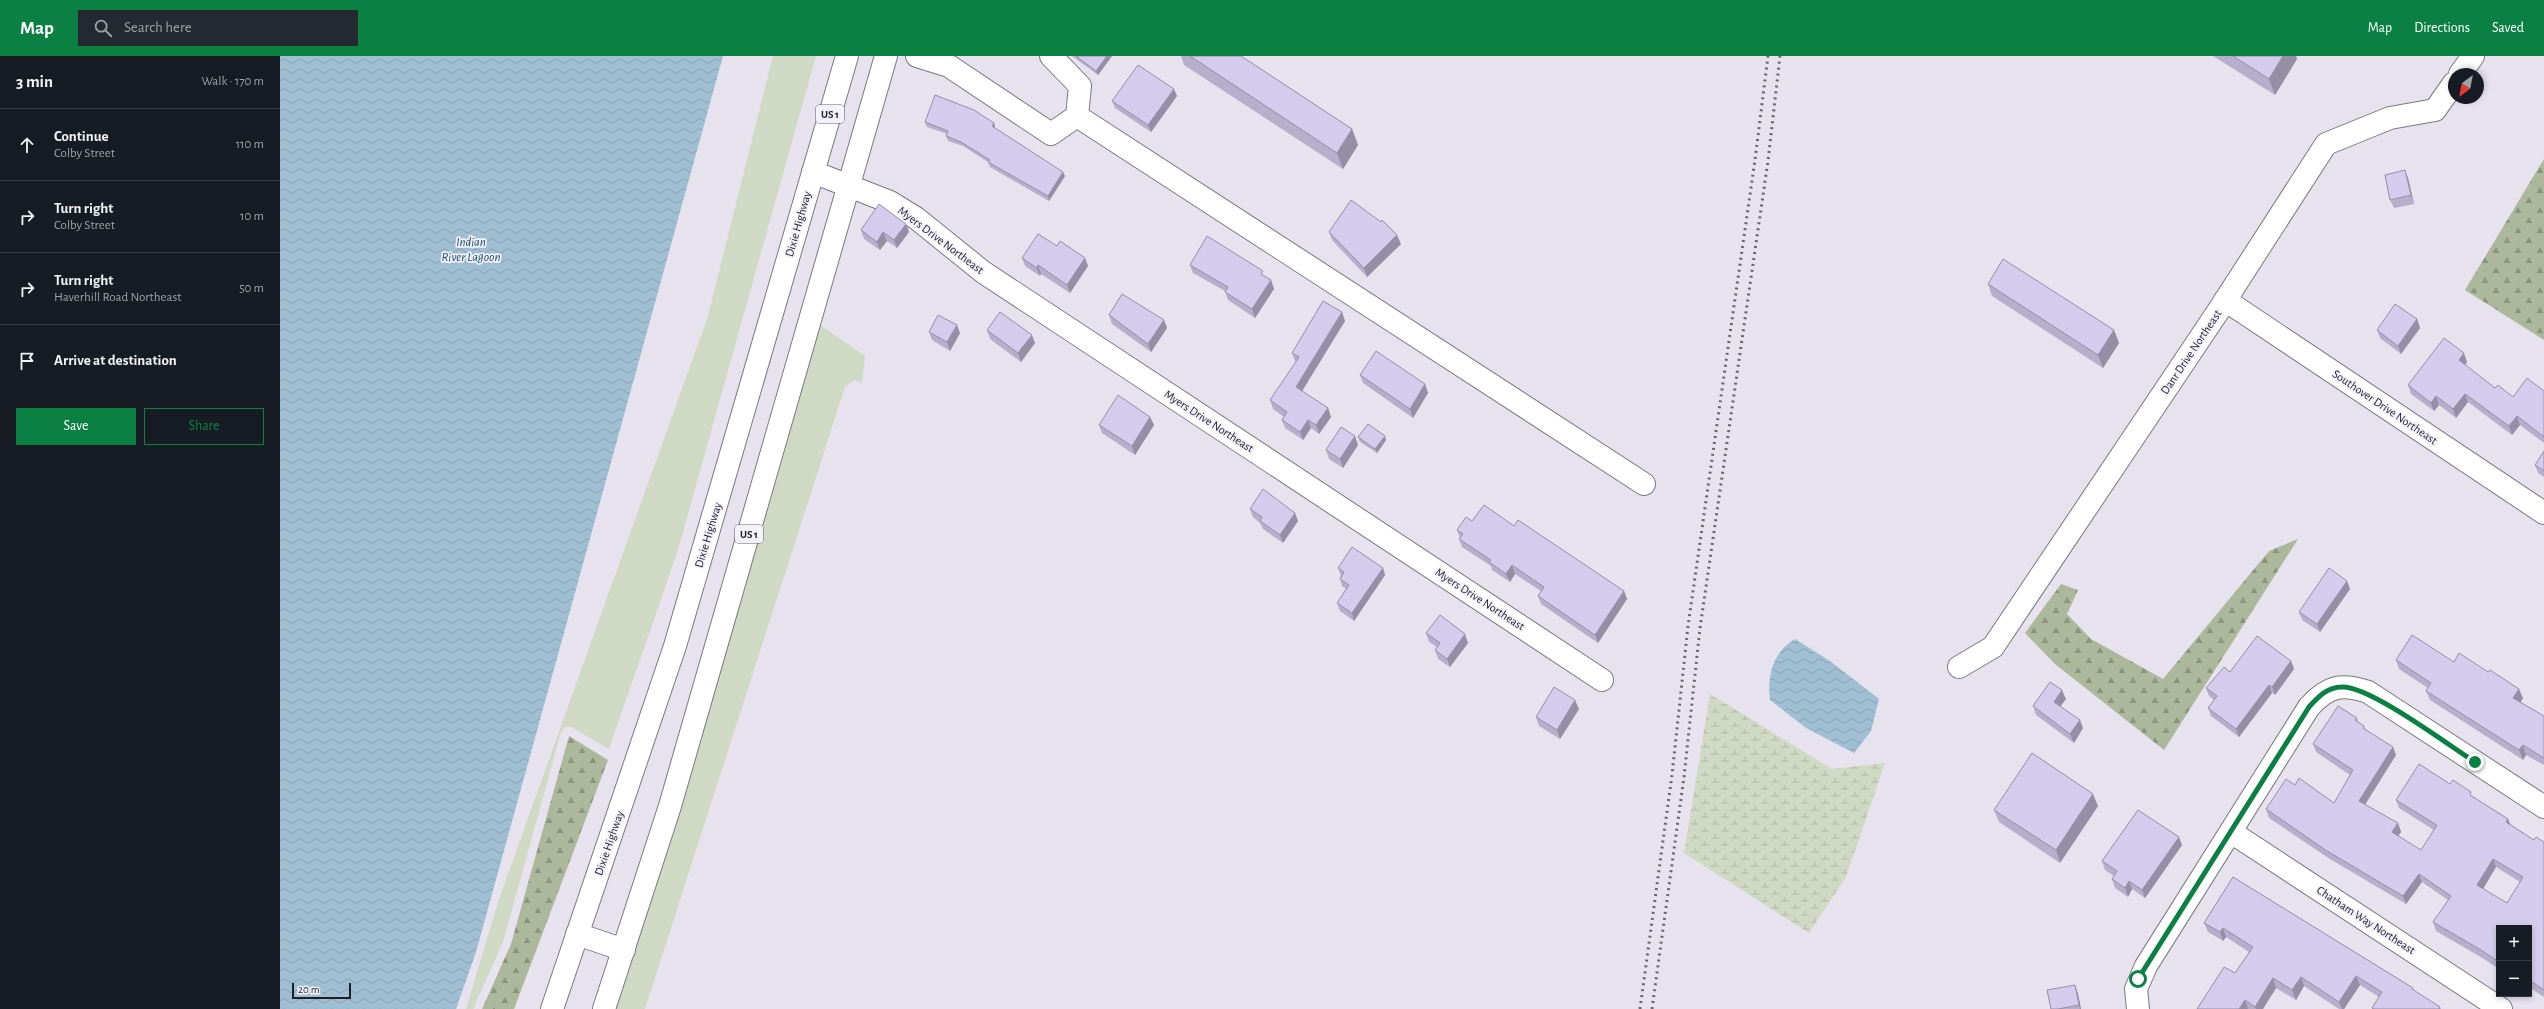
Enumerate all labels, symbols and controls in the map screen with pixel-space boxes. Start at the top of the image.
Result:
search box [78,10,358,46]
icon: search [92,17,114,39]
text: Map [20,19,54,38]
text: Search here [124,20,192,35]
text: Map [2368,21,2392,35]
text: Directions [2414,21,2470,35]
text: Saved [2492,21,2524,35]
north arrow [2448,68,2484,104]
text: 3 min [16,73,53,90]
text: Walk · 170 m [201,75,264,88]
road number: US 1 [816,105,844,123]
text: Continue [54,129,109,144]
icon: ahead [16,134,38,156]
text: 110 m [236,138,264,151]
text: Colby Street [54,147,115,160]
street label: Dixie Highway [783,190,814,258]
text: Turn right [54,201,113,216]
street label: Myers Drive Northeast [895,204,986,277]
icon: right [16,206,38,228]
text: 10 m [240,210,264,223]
text: Colby Street [54,219,115,232]
water label: Indian River Lagoon [441,236,501,264]
text: Turn right [54,273,113,288]
icon: right [16,278,38,300]
text: 50 m [239,282,264,295]
text: Haverhill Road Northeast [54,291,181,304]
street label: Danr Drive Northeast [2158,307,2224,396]
icon: arrive [16,350,38,372]
text: Arrive at destination [54,353,177,368]
street label: Southover Drive Northeast [2330,367,2440,447]
street label: Myers Drive Northeast [1162,388,1256,455]
button: Save [16,408,136,445]
button: Share [144,408,264,445]
street label: Dixie Highway [692,501,725,569]
road number: US 1 [735,525,763,543]
street label: Myers Drive Northeast [1433,566,1527,633]
route end [2466,753,2484,771]
street label: Dixie Highway [592,809,627,877]
street label: Chatham Way Northeast [2314,884,2417,957]
map controls [2496,925,2532,997]
button: + [2496,925,2532,961]
button: − [2496,961,2532,997]
route start [2129,970,2147,988]
scale bar [292,981,351,1000]
text: 20 m [298,984,319,995]

